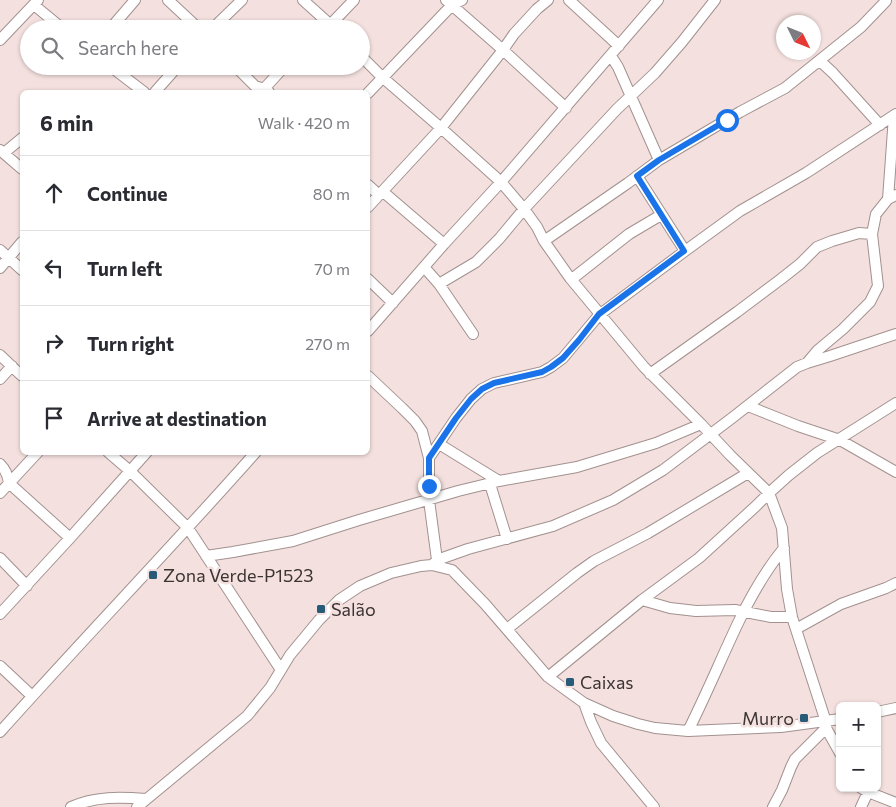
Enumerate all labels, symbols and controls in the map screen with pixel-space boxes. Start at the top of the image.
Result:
north arrow [776,15,821,60]
search box [20,20,370,75]
icon: search [38,34,66,62]
text: Search here [78,36,178,59]
route start [716,109,739,132]
text: 6 min [40,110,93,135]
text: Walk · 420 m [258,113,350,132]
icon: ahead [40,179,68,207]
text: Continue [87,182,167,205]
text: 80 m [313,184,350,203]
icon: left [40,254,68,282]
text: Turn left [87,257,162,280]
text: 70 m [314,259,350,278]
icon: right [40,329,68,357]
text: Turn right [87,332,174,355]
text: 270 m [305,334,350,353]
icon: arrive [40,404,68,432]
text: Arrive at destination [87,407,267,430]
route end [418,475,441,498]
place label: Zona Verde-P1523 [163,564,314,586]
marker: Zona Verde-P1523 [147,569,159,581]
place label: Salão [331,598,376,620]
marker: Salão [315,603,327,615]
place label: Caixas [580,671,634,693]
marker: Caixas [564,676,576,688]
map controls [836,702,881,792]
button: + [836,702,881,747]
place label: Murro [742,707,794,729]
marker: Murro [798,712,810,724]
button: − [836,747,881,792]

